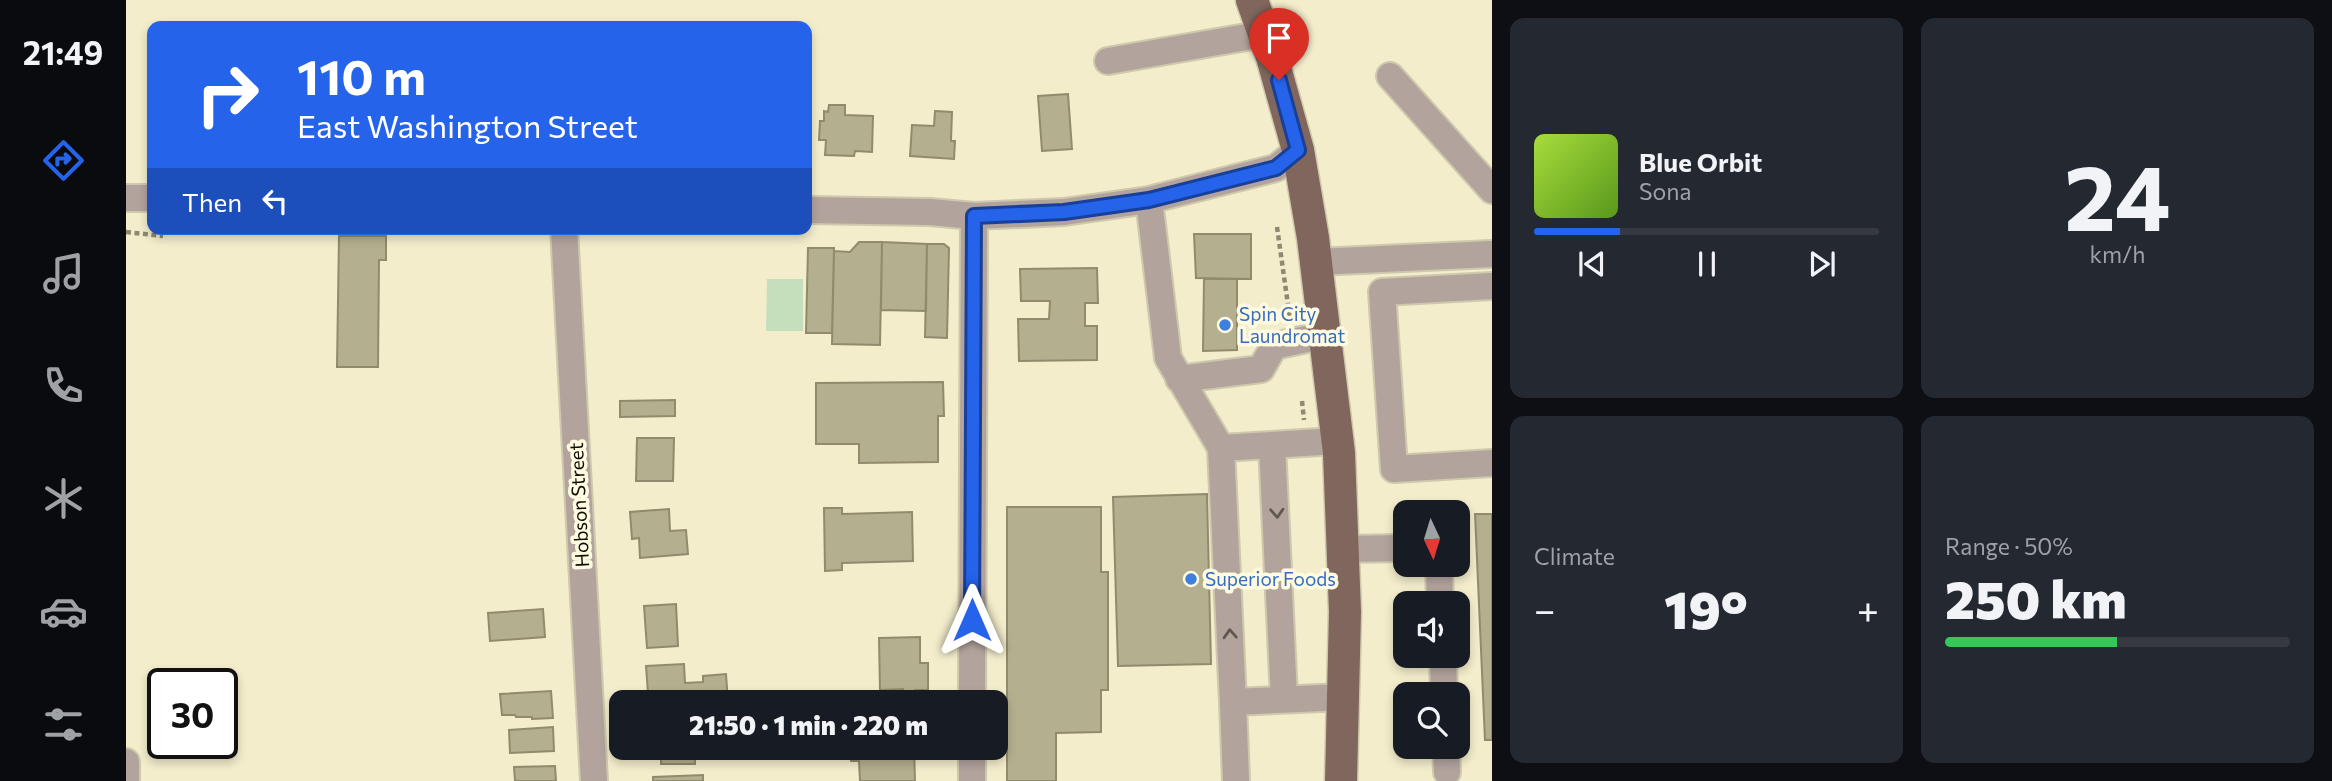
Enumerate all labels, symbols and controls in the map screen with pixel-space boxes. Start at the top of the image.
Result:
pin [1249,8,1309,80]
icon: arrive [1260,19,1298,57]
text: 21:49 [23,32,103,72]
text: 110 m [297,45,426,105]
icon: right [182,49,273,140]
text: East Washington Street [297,105,638,145]
icon: directions [39,136,88,185]
text: 24 [2064,138,2171,250]
text: Blue Orbit [1639,146,1762,177]
text: Sona [1639,177,1691,205]
icon: left [256,182,294,220]
text: Then [182,186,242,217]
text: km/h [2090,240,2145,268]
icon: previous [1573,245,1611,283]
icon: pause [1688,245,1726,283]
icon: next [1803,245,1841,283]
icon: music [39,249,88,298]
place label: Spin City Laundromat [1239,302,1345,347]
marker: Spin City Laundromat [1217,317,1233,333]
icon: phone [39,361,88,410]
street label: Hobson Street [564,442,593,568]
icon: climate [39,474,88,523]
north arrow [1393,500,1470,578]
map controls [1393,500,1470,759]
one-way arrow [1269,508,1284,519]
text: Range · 50% [1945,532,2073,560]
text: Climate [1534,542,1615,570]
text: 250 km [1945,566,2127,630]
place label: Superior Foods [1205,567,1336,590]
marker: Superior Foods [1183,571,1199,587]
text: 19° [1664,576,1748,640]
position arrow [935,583,1009,657]
text: − [1534,585,1556,632]
text: + [1857,585,1879,632]
icon: car [39,587,88,636]
button: sound [1393,591,1470,668]
one-way arrow [1222,628,1237,639]
speed limit sign: 30 [147,668,238,759]
button: search [1393,682,1470,759]
icon: filters [39,700,88,749]
text: 21:50 · 1 min · 220 m [689,709,928,740]

